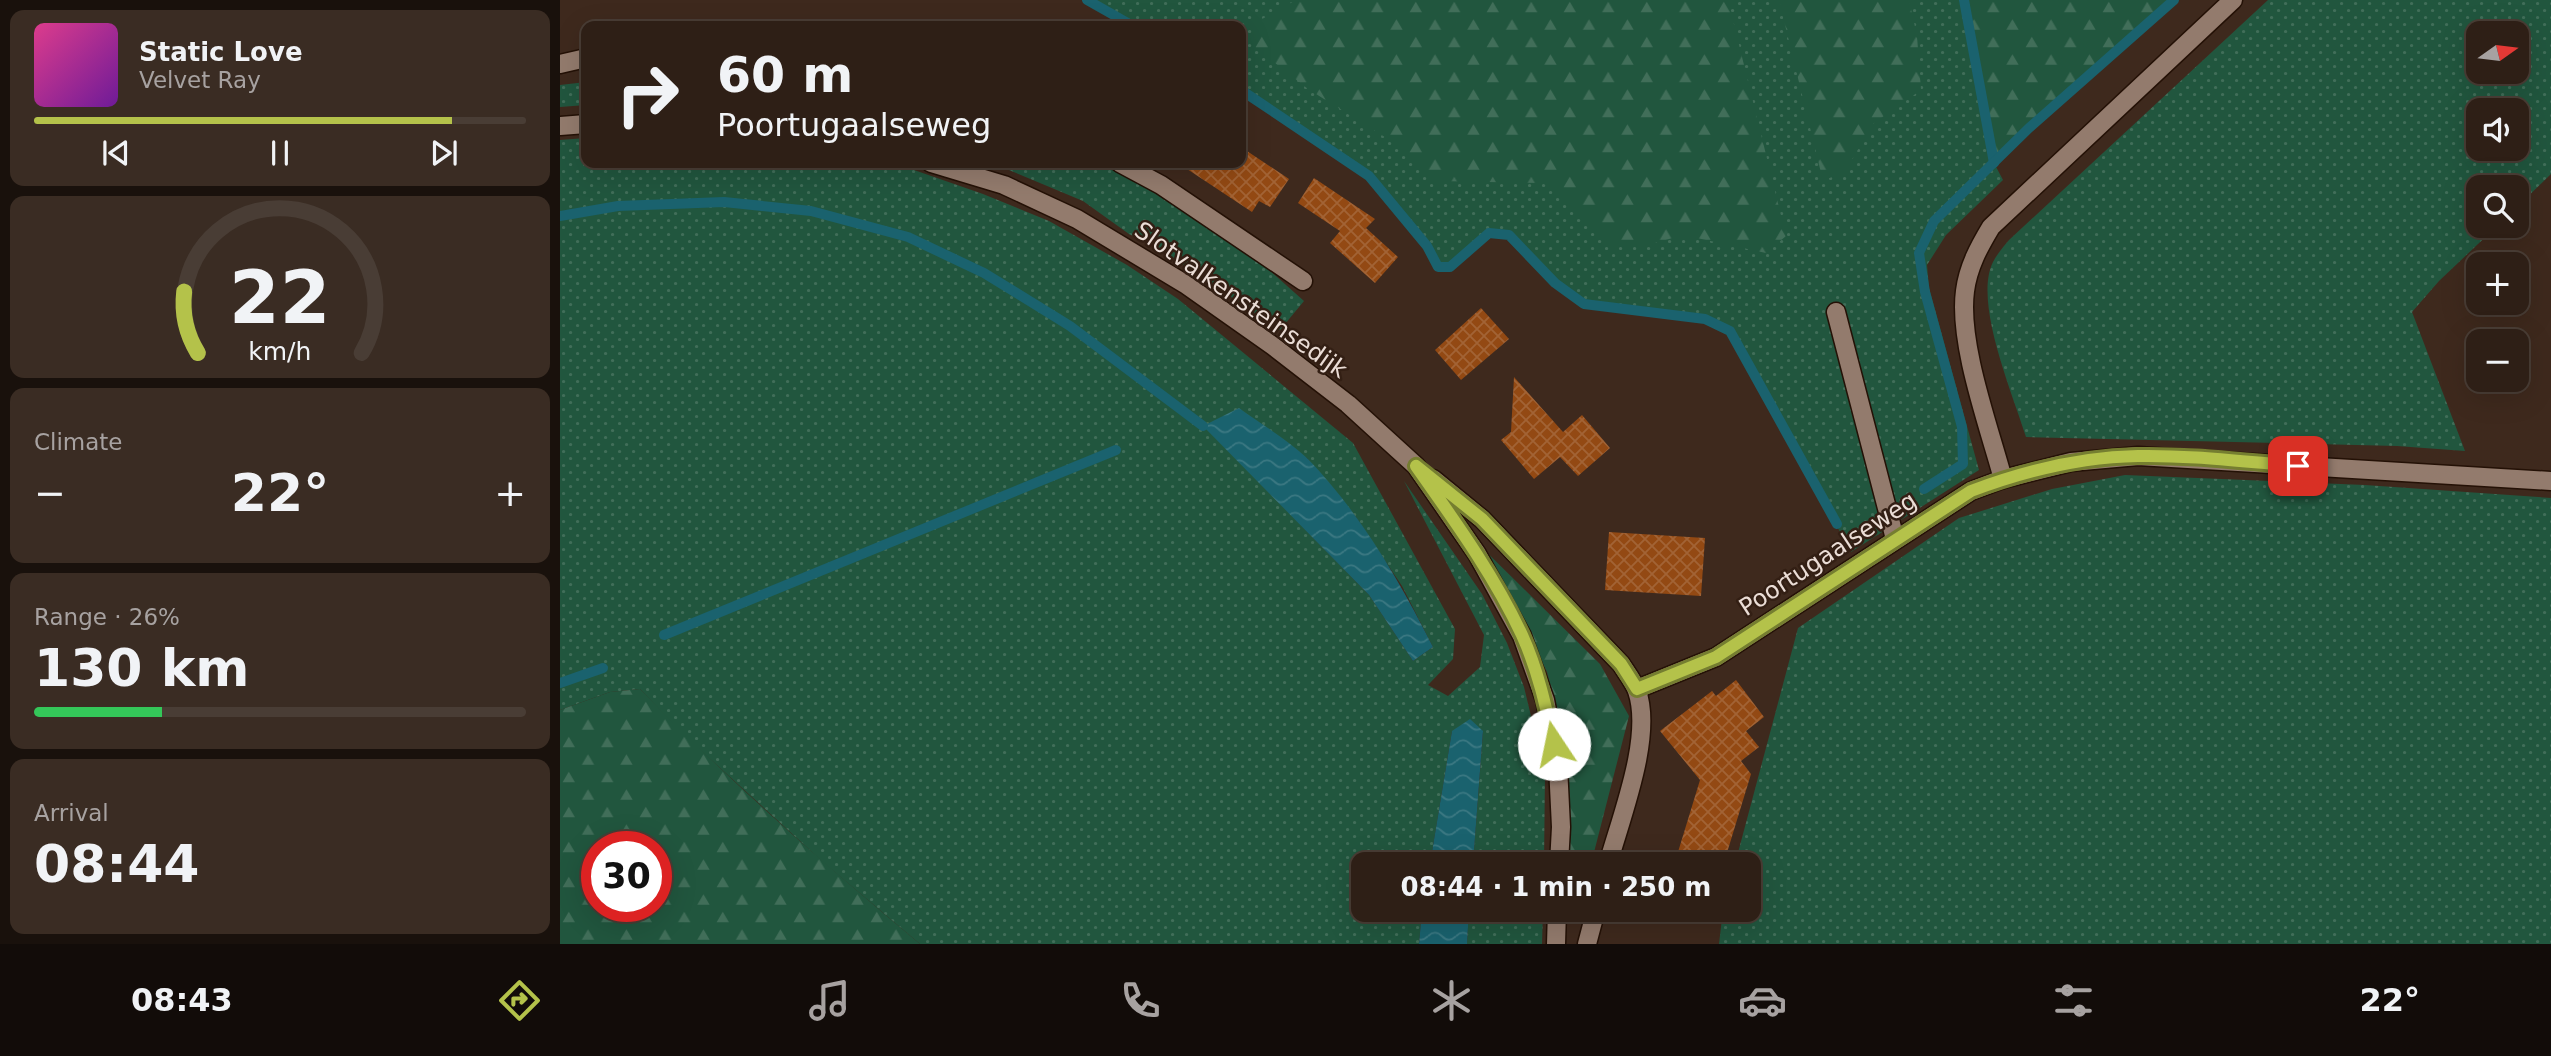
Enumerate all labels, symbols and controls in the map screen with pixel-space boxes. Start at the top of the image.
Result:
north arrow [2466,21,2529,84]
map controls [2466,21,2529,392]
text: Static Love [139,37,303,67]
text: 60 m [717,47,853,104]
icon: right [602,49,693,140]
text: Velvet Ray [139,67,261,93]
button: sound [2466,98,2529,161]
text: Poortugaalseweg [717,106,991,144]
icon: previous [97,134,135,172]
icon: pause [261,134,299,172]
icon: next [425,134,463,172]
button: search [2466,175,2529,238]
street label: Slotvalkensteinsedijk [1129,216,1353,384]
button: + [2466,252,2529,315]
text: 22 [229,255,331,340]
button: − [2466,329,2529,392]
text: km/h [248,336,312,365]
text: Climate [34,429,123,455]
pin [2268,436,2328,496]
icon: arrive [2279,447,2317,485]
text: 22° [231,463,329,523]
text: − [34,471,66,515]
text: + [494,471,526,515]
street label: Poortugaalseweg [1734,486,1922,622]
text: Range · 26% [34,604,180,630]
text: 130 km [34,638,249,698]
position arrow [1517,707,1591,781]
text: Arrival [34,800,109,826]
speed limit sign: 30 [581,831,672,922]
text: 08:44 [34,834,200,894]
text: 08:44 · 1 min · 250 m [1401,872,1711,902]
icon: directions [495,976,544,1025]
icon: music [805,976,854,1025]
icon: phone [1116,976,1165,1025]
icon: climate [1427,976,1476,1025]
icon: car [1738,976,1787,1025]
icon: filters [2049,976,2098,1025]
text: 08:43 [131,981,233,1019]
text: 22° [2359,981,2420,1019]

